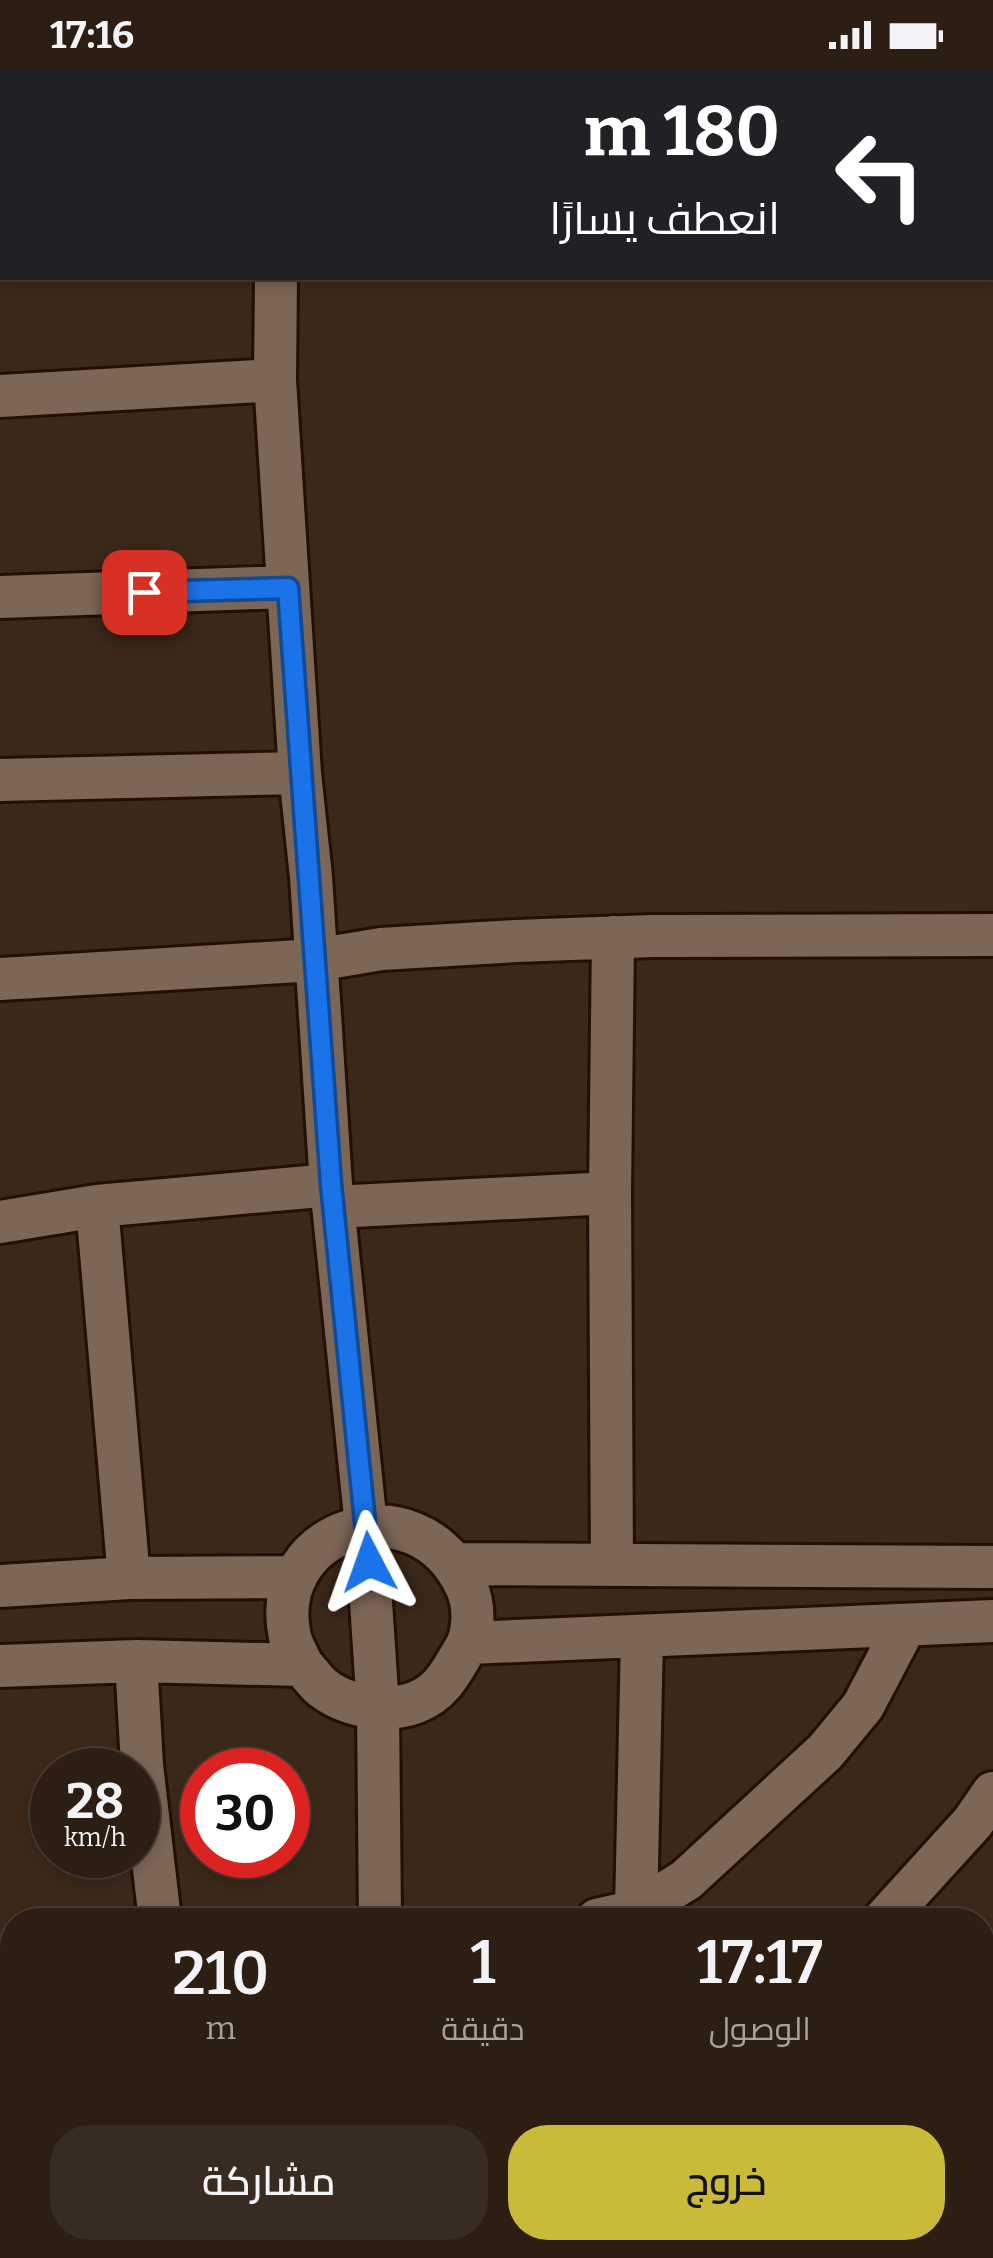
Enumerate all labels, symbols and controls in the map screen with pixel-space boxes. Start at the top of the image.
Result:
text: 17:16 [50,12,134,58]
text: 180 m [584,90,780,174]
icon: left [815,110,945,240]
text: انعطف يسارًا [549,192,780,246]
pin [102,550,187,635]
icon: arrive [117,565,172,620]
position arrow [317,1510,421,1614]
speed limit sign: 30 [180,1748,310,1878]
text: 28 [66,1771,124,1831]
text: km/h [64,1823,126,1853]
text: 1 [470,1927,496,1999]
text: 17:17 [697,1927,823,1999]
text: 210 [172,1938,269,2010]
text: m [205,2009,236,2047]
text: دقيقة [441,2010,525,2048]
text: الوصول [709,2010,811,2048]
button: مشاركة [50,2125,488,2240]
button: خروج [508,2125,945,2240]

